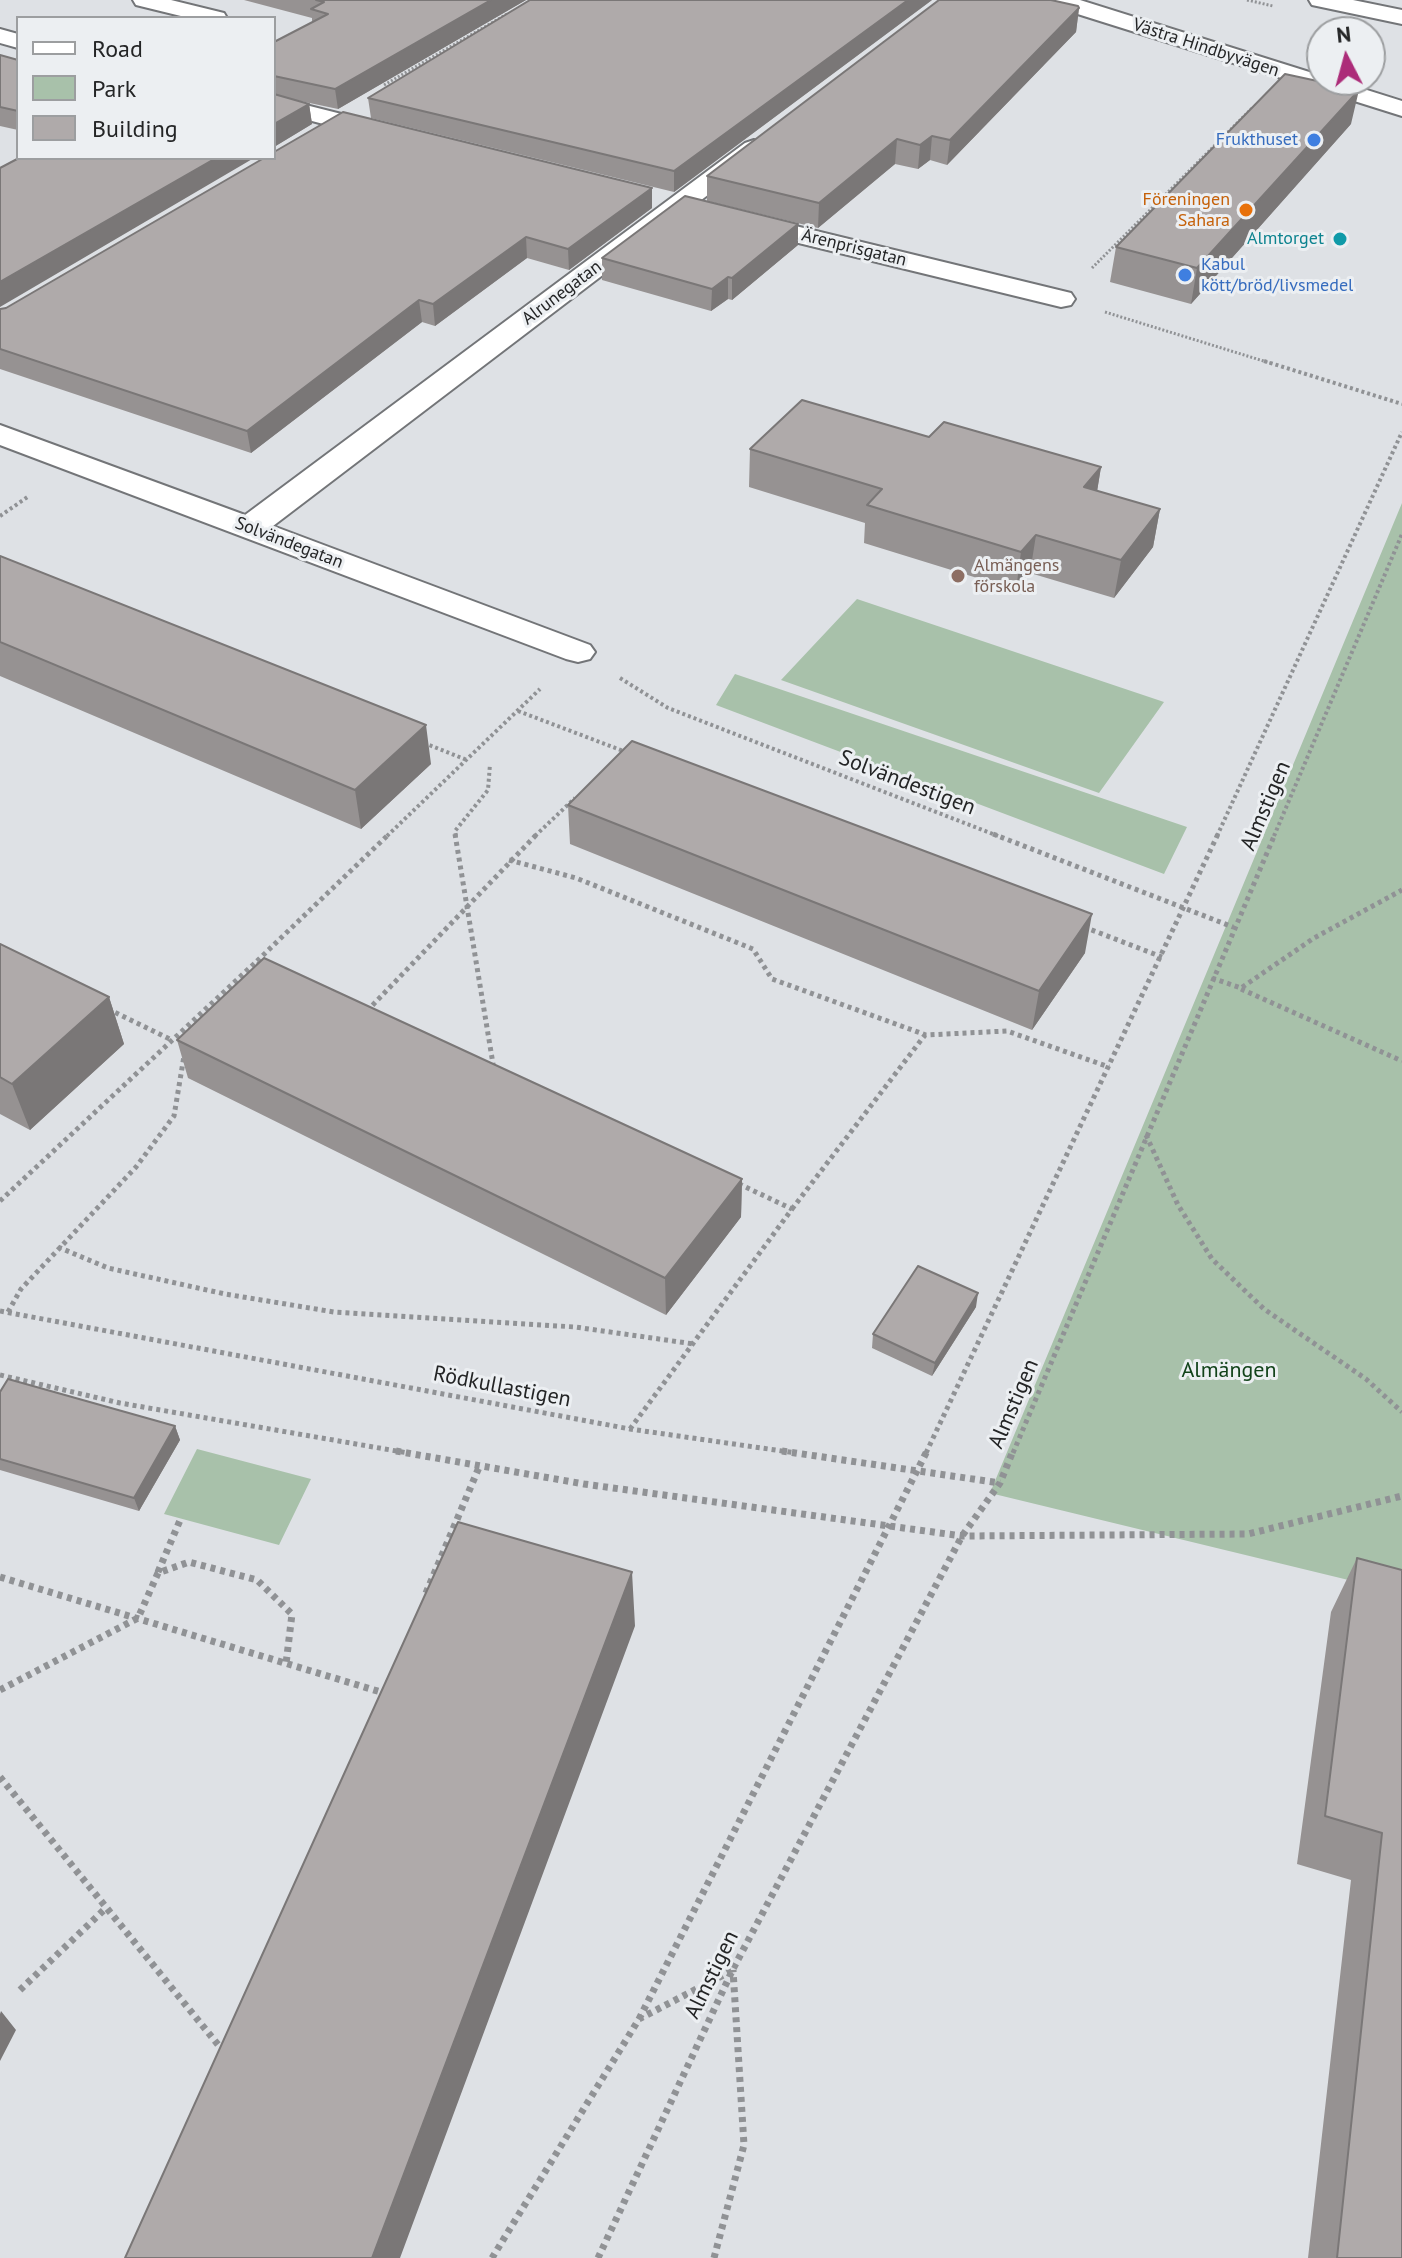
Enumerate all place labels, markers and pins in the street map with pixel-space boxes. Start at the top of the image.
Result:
place label: Frukthuset [1216,129,1298,151]
marker: Frukthuset [1305,131,1323,149]
place label: Föreningen Sahara [1143,189,1230,232]
marker: Föreningen Sahara [1237,201,1255,219]
place label: Almtorget [1247,228,1324,250]
marker: Almtorget [1331,230,1349,248]
place label: Kabul kött/bröd/livsmedel [1201,254,1353,296]
marker: Kabul kött/bröd/livsmedel [1176,266,1194,284]
place label: Almängens förskola [974,555,1059,598]
marker: Almängens förskola [949,567,967,585]

